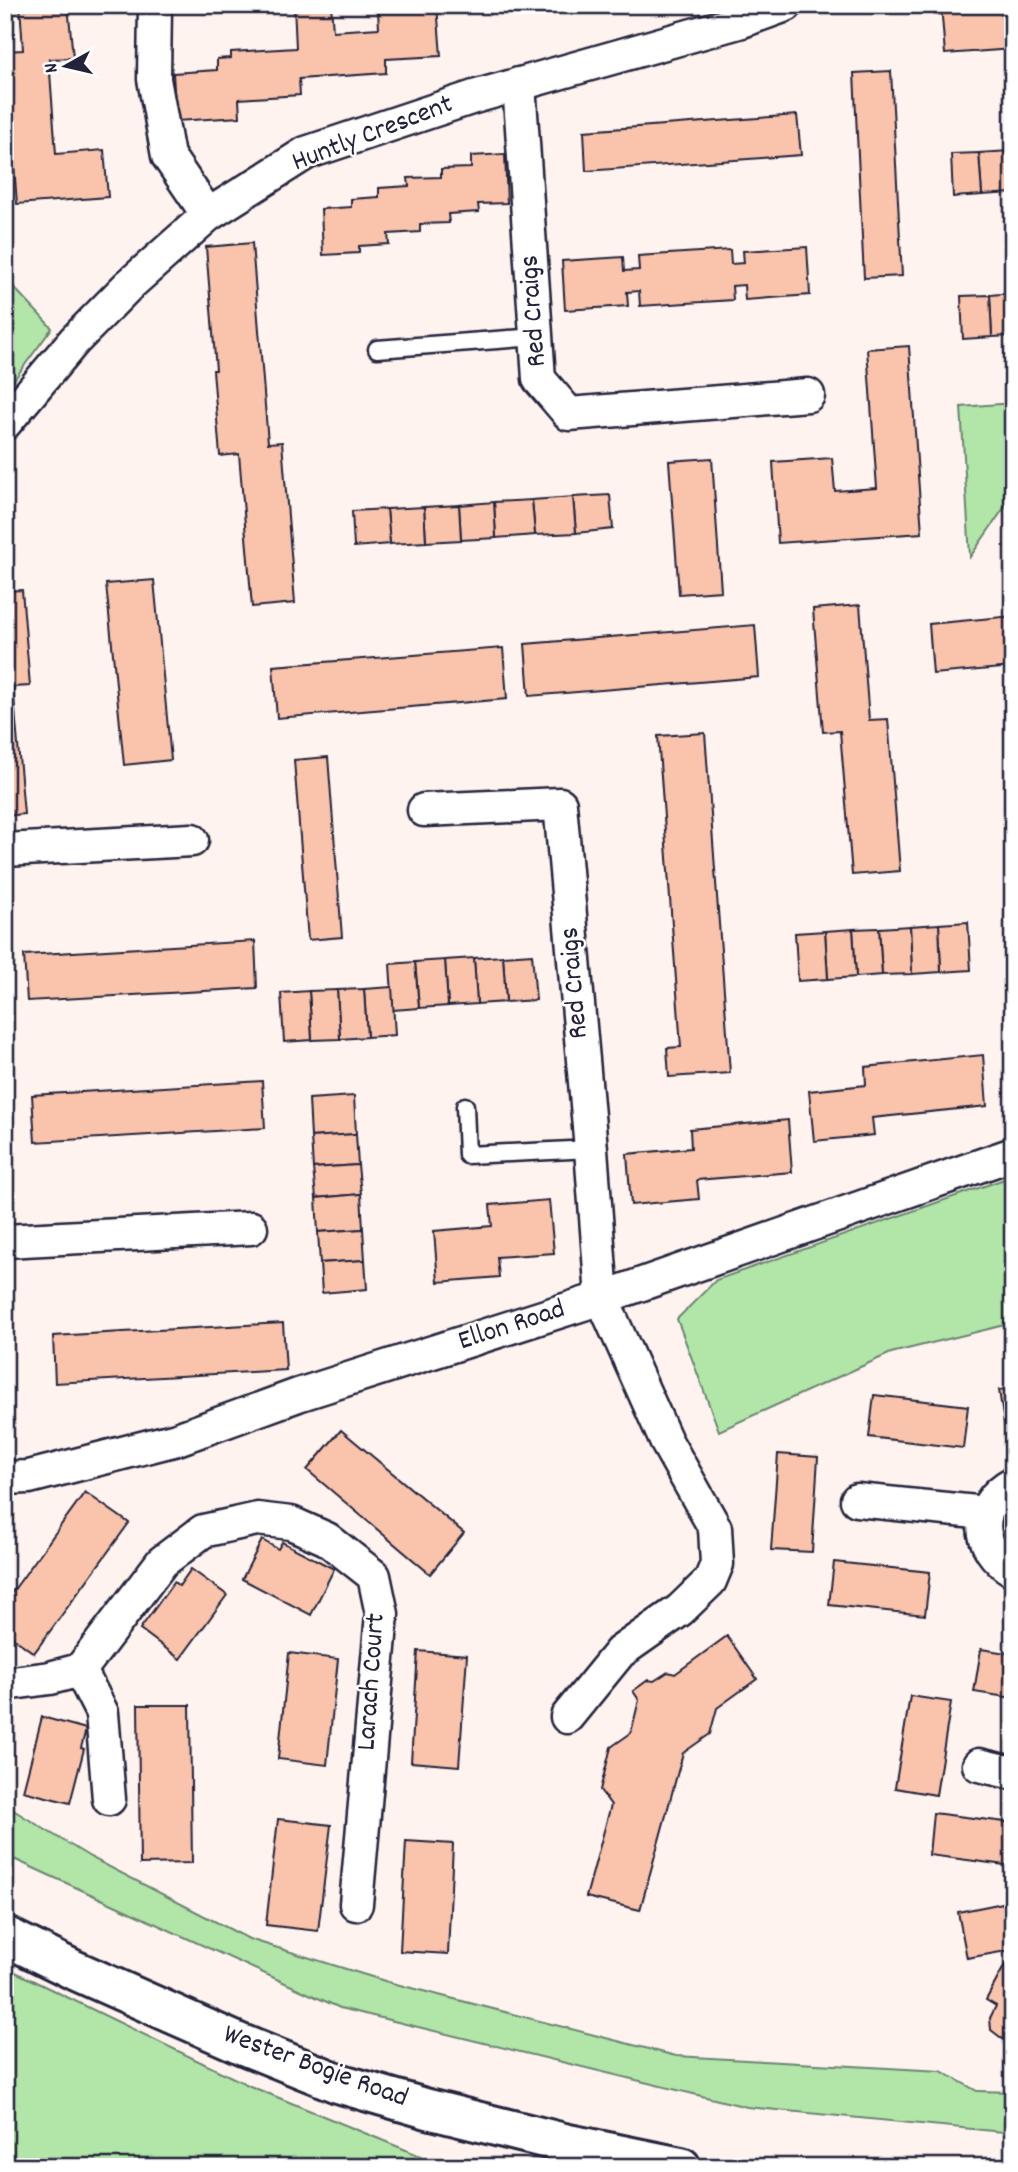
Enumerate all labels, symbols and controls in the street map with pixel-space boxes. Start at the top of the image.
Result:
north arrow [32,32,102,102]
text: N [39,61,67,74]
street label: Huntly Crescent [287,86,459,184]
street label: Red Craigs [511,254,559,368]
street label: Red Craigs [551,925,601,1041]
street label: Ellon Road [453,1291,571,1363]
street label: Larach Court [348,1612,398,1752]
street label: Wester Bogie Road [217,2016,413,2120]

